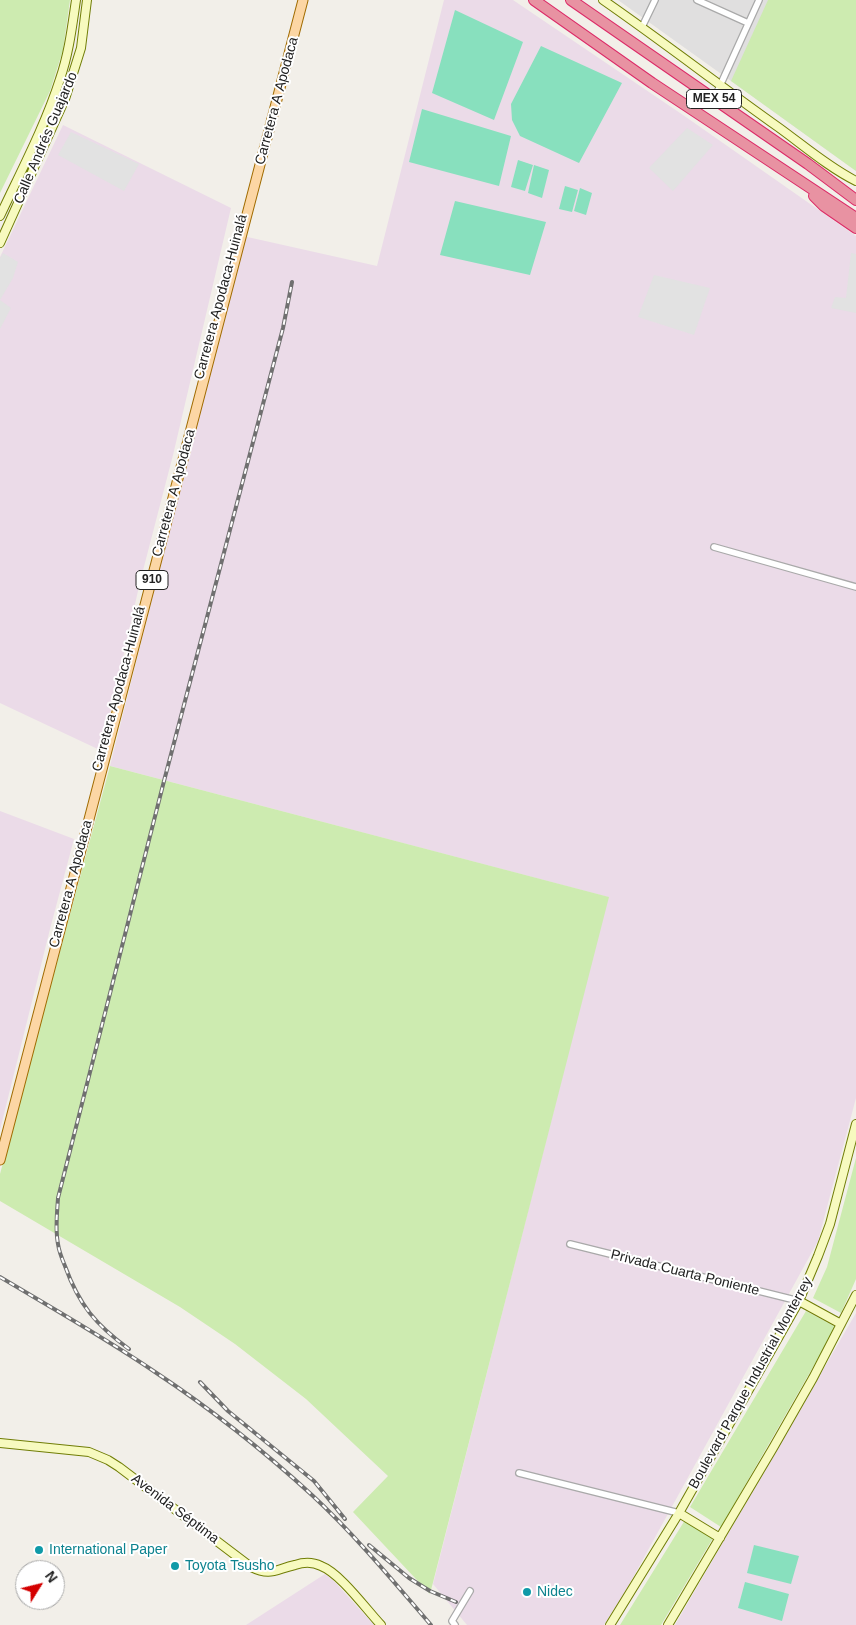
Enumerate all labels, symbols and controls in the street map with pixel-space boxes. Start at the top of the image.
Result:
street label: Carretera A Apodaca [252,35,302,167]
street label: Calle Andrés Guajardo [11,70,81,206]
road number: MEX 54 [686,90,742,108]
street label: Carretera Apodaca-Huinalá [191,213,251,381]
street label: Carretera A Apodaca [149,427,199,559]
road number: 910 [136,570,168,590]
street label: Carretera Apodaca-Huinalá [89,605,149,773]
street label: Carretera A Apodaca [46,818,96,950]
street label: Privada Cuarta Poniente [609,1246,761,1300]
street label: Boulevard Parque Industrial Monterrey [686,1274,816,1492]
street label: Avenida Séptima [128,1471,222,1547]
place label: International Paper [49,1542,167,1558]
marker: International Paper [33,1544,45,1556]
place label: Toyota Tsusho [185,1558,274,1574]
north arrow [15,1560,65,1610]
marker: Toyota Tsusho [169,1560,181,1572]
text: N [42,1568,61,1586]
place label: Nidec [537,1584,573,1600]
marker: Nidec [521,1586,533,1598]

